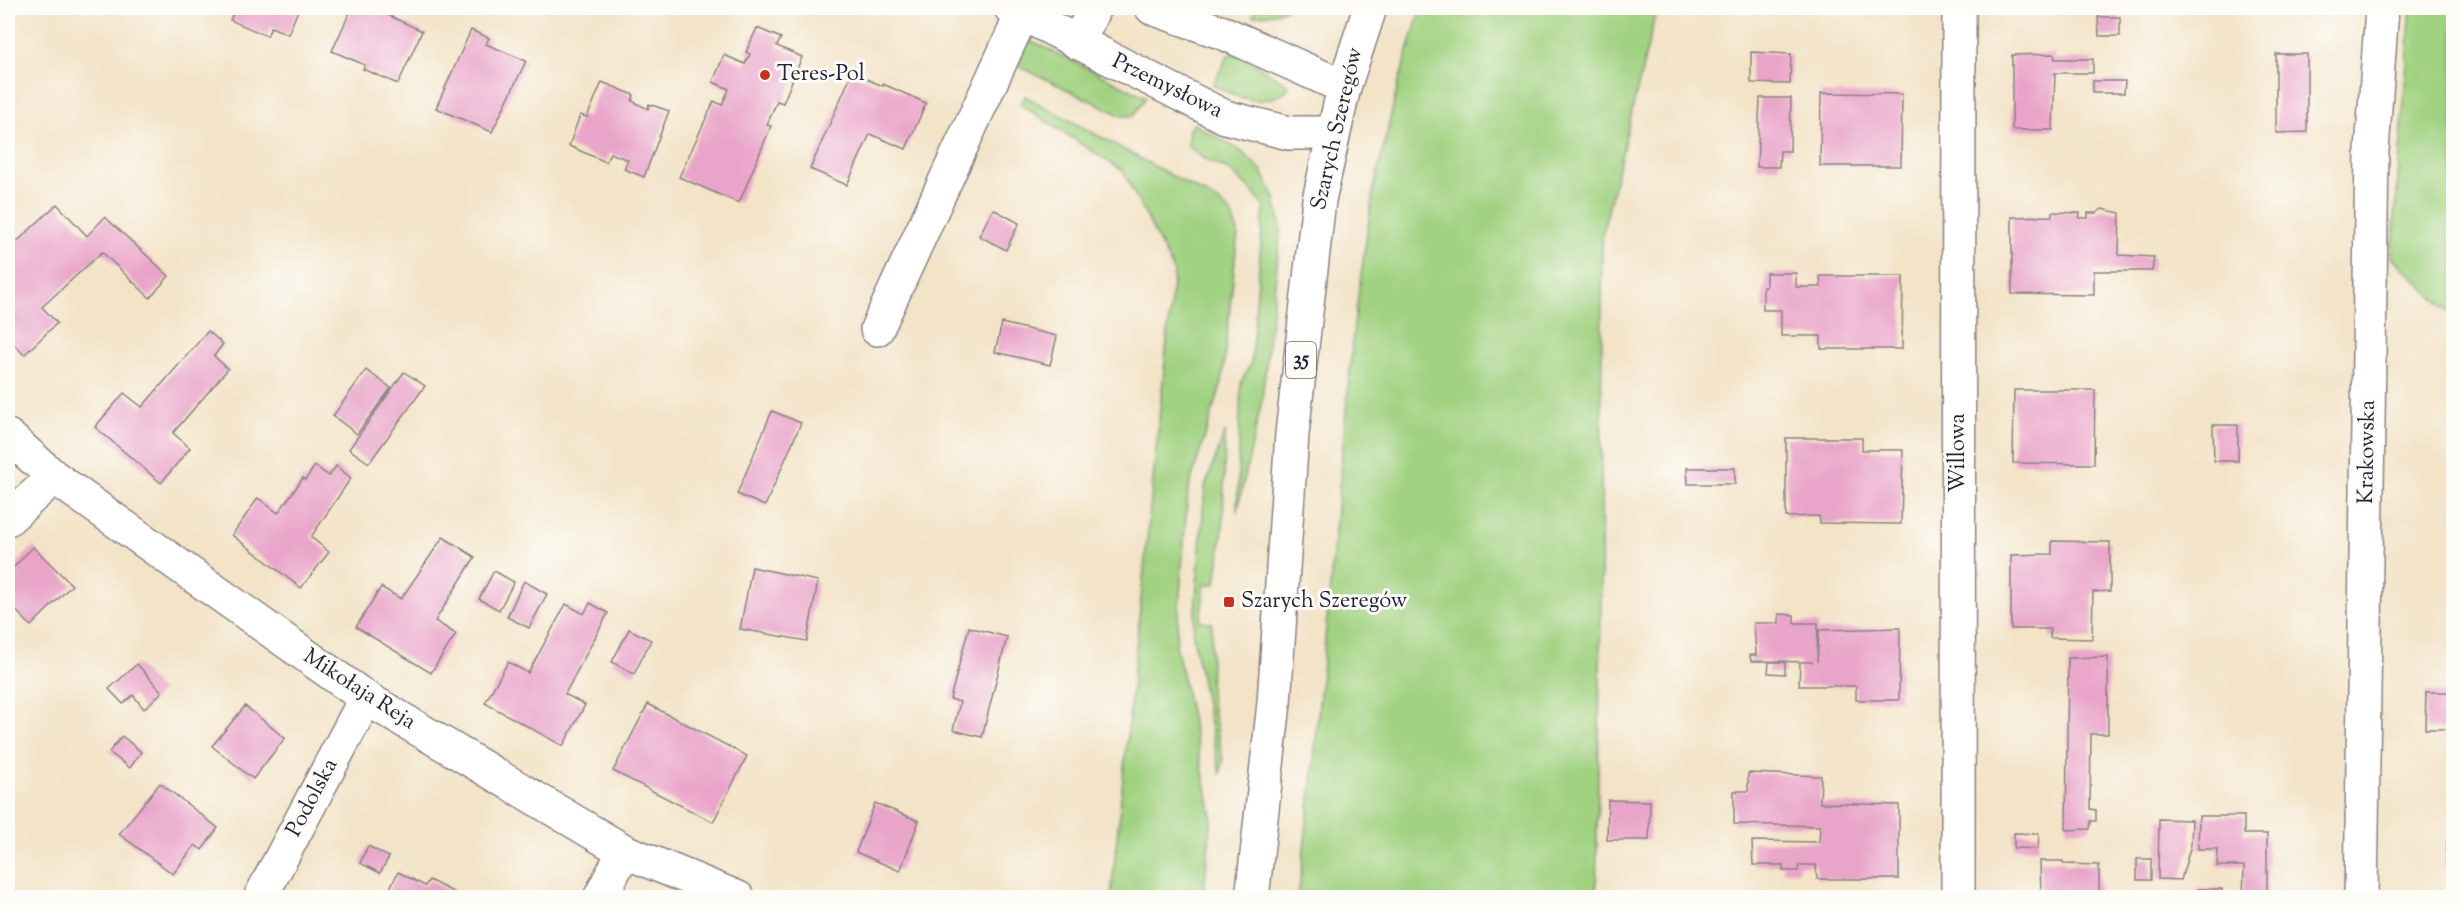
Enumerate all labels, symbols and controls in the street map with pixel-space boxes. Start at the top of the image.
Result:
street label: Szarych Szeregów [1304,44,1372,214]
street label: Przemysłowa [1106,46,1228,128]
place label: Teres-Pol [777,59,865,91]
marker: Teres-Pol [758,68,772,82]
road number: 35 [1286,342,1316,378]
street label: Krakowska [2351,400,2385,504]
street label: Willowa [1943,413,1975,493]
place label: Szarych Szeregów [1241,586,1408,618]
marker: Szarych Szeregów [1222,595,1236,609]
street label: Mikołaja Reja [296,642,422,738]
street label: Podolska [279,753,347,843]

